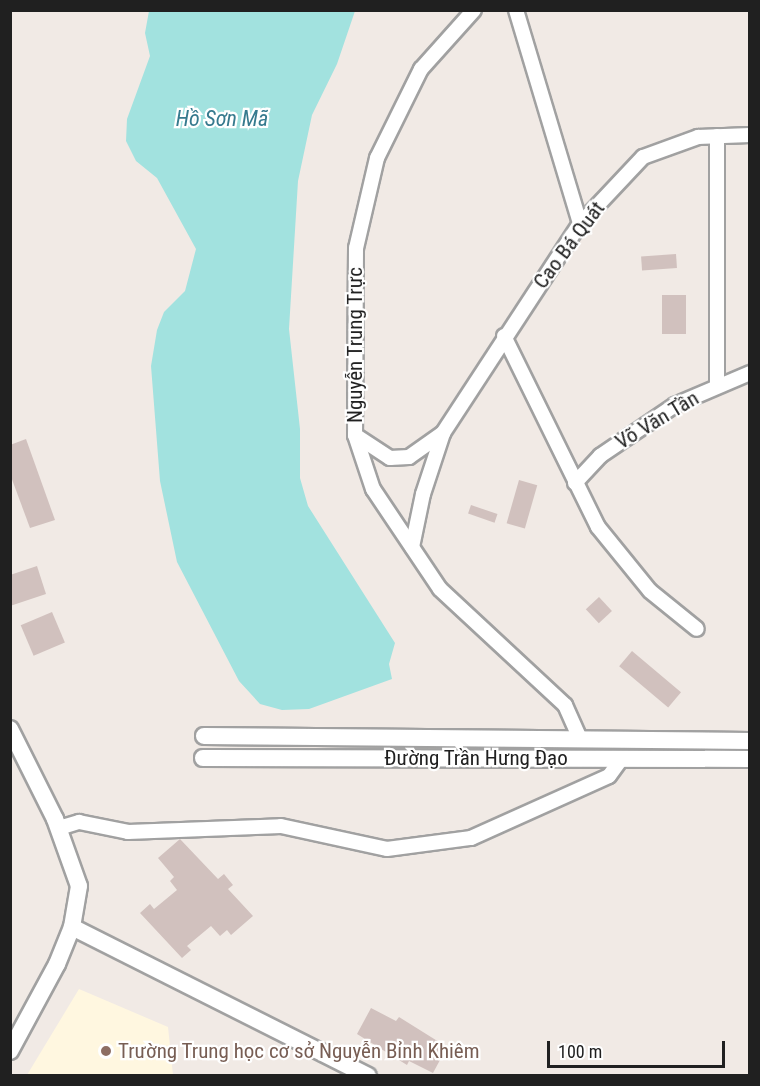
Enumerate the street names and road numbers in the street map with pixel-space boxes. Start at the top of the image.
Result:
street label: Cao Bá Quát [528,196,610,294]
street label: Nguyễn Trung Trực [342,267,368,423]
street label: Võ Văn Tần [611,385,703,455]
street label: Đường Trần Hưng Đạo [384,745,568,771]

